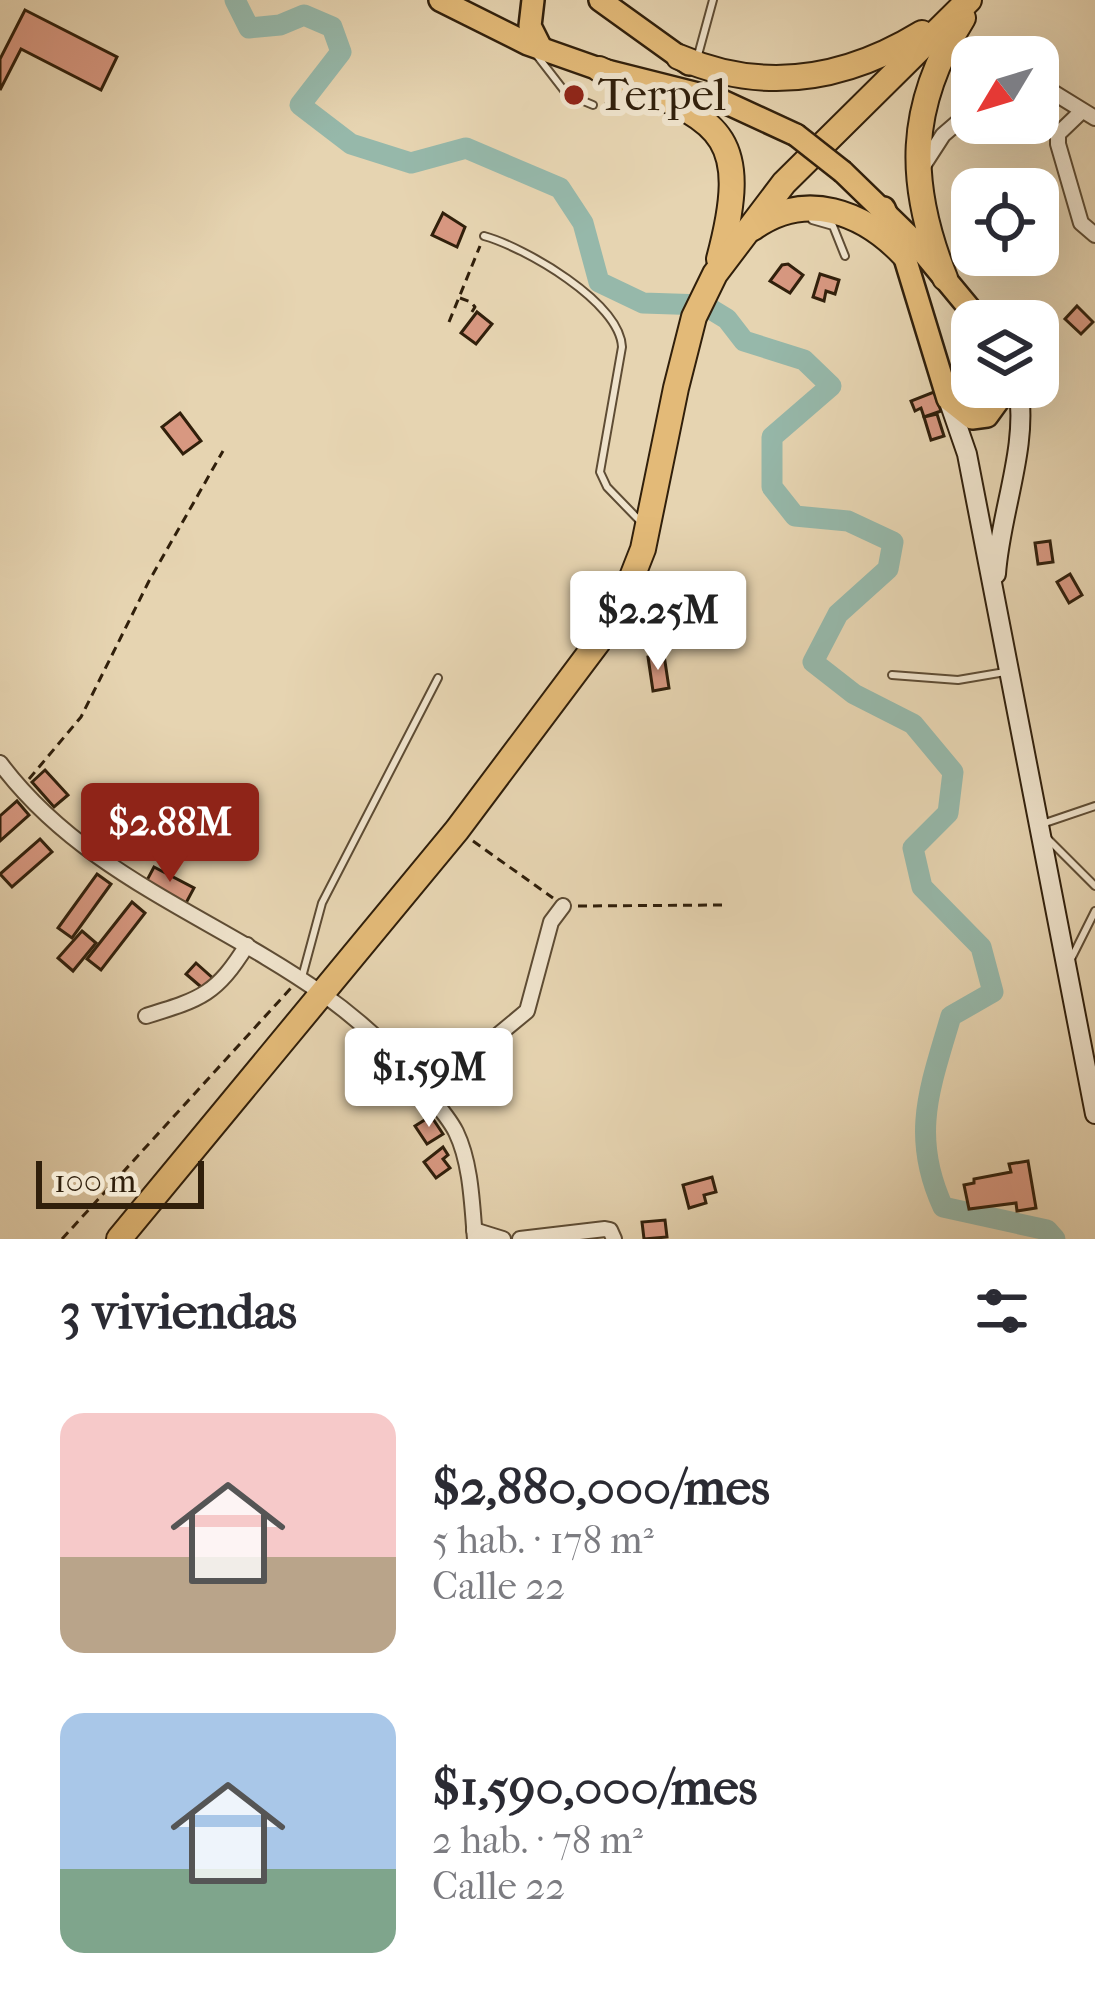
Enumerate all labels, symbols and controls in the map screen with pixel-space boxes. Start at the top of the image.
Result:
north arrow [951,36,1059,144]
map controls [951,36,1059,408]
place label: Terpel [598,69,726,122]
marker: Terpel [561,82,587,108]
button: locate [951,168,1059,276]
button: layers [951,300,1059,408]
pin: $2.25M [560,571,756,673]
text: $2.25M [597,587,719,633]
pin: $2.88M [72,783,268,885]
text: $2.88M [108,799,232,845]
pin: $1.59M [331,1028,527,1130]
text: $1.59M [372,1044,486,1090]
scale bar [36,1155,204,1208]
text: 100 m [54,1162,137,1201]
icon: filters [969,1278,1035,1344]
text: 3 viviendas [60,1281,297,1341]
text: $2,880,000/mes [432,1457,770,1517]
icon: home [156,1461,300,1605]
text: 5 hab. · 178 m² [432,1517,654,1563]
text: Calle 22 [432,1563,565,1609]
text: $1,590,000/mes [432,1757,757,1817]
icon: home [156,1761,300,1905]
text: 2 hab. · 78 m² [432,1817,643,1863]
text: Calle 22 [432,1863,565,1909]

